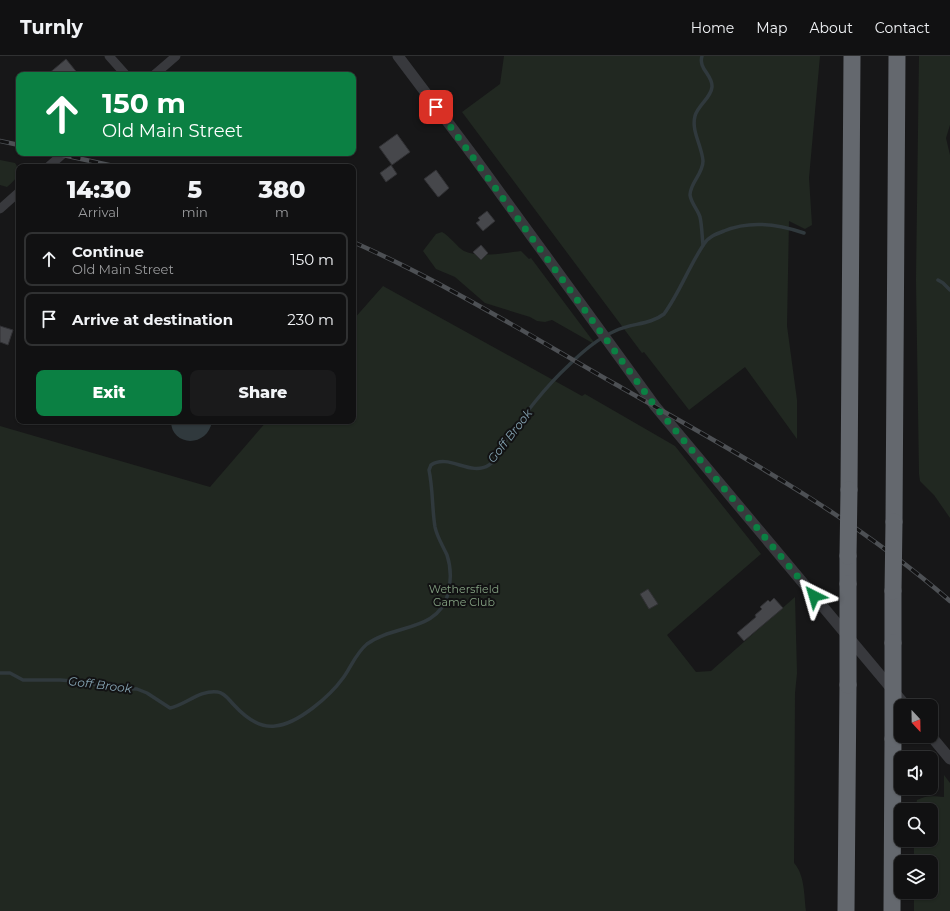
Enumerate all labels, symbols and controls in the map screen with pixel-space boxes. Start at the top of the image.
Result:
text: Turnly [20,16,83,39]
text: Home [691,19,734,37]
text: Map [756,19,787,37]
text: About [809,19,853,37]
text: Contact [875,19,930,37]
text: 150 m [102,86,186,120]
icon: ahead [36,88,88,140]
pin [419,90,453,124]
icon: arrive [425,96,447,118]
text: Old Main Street [102,120,243,142]
text: 14:30 [67,175,131,204]
text: 5 [187,175,202,204]
text: 380 [258,175,305,204]
text: Arrival [78,204,119,220]
text: min [182,204,208,220]
text: m [275,204,289,220]
text: Continue [72,242,144,261]
icon: ahead [38,248,60,270]
text: 150 m [290,250,334,269]
text: Old Main Street [72,261,174,277]
icon: arrive [38,308,60,330]
text: Arrive at destination [72,310,233,329]
text: 230 m [287,310,334,329]
button: Exit [36,370,182,416]
button: Share [190,370,336,416]
water label: Goff Brook [484,405,536,466]
position arrow [793,575,835,617]
park label: Wethersfield Game Club [429,582,499,609]
water label: Goff Brook [67,673,134,696]
north arrow [894,699,938,743]
map controls [894,699,938,899]
button: sound [894,751,938,795]
button: search [894,803,938,847]
button: layers [894,855,938,899]

